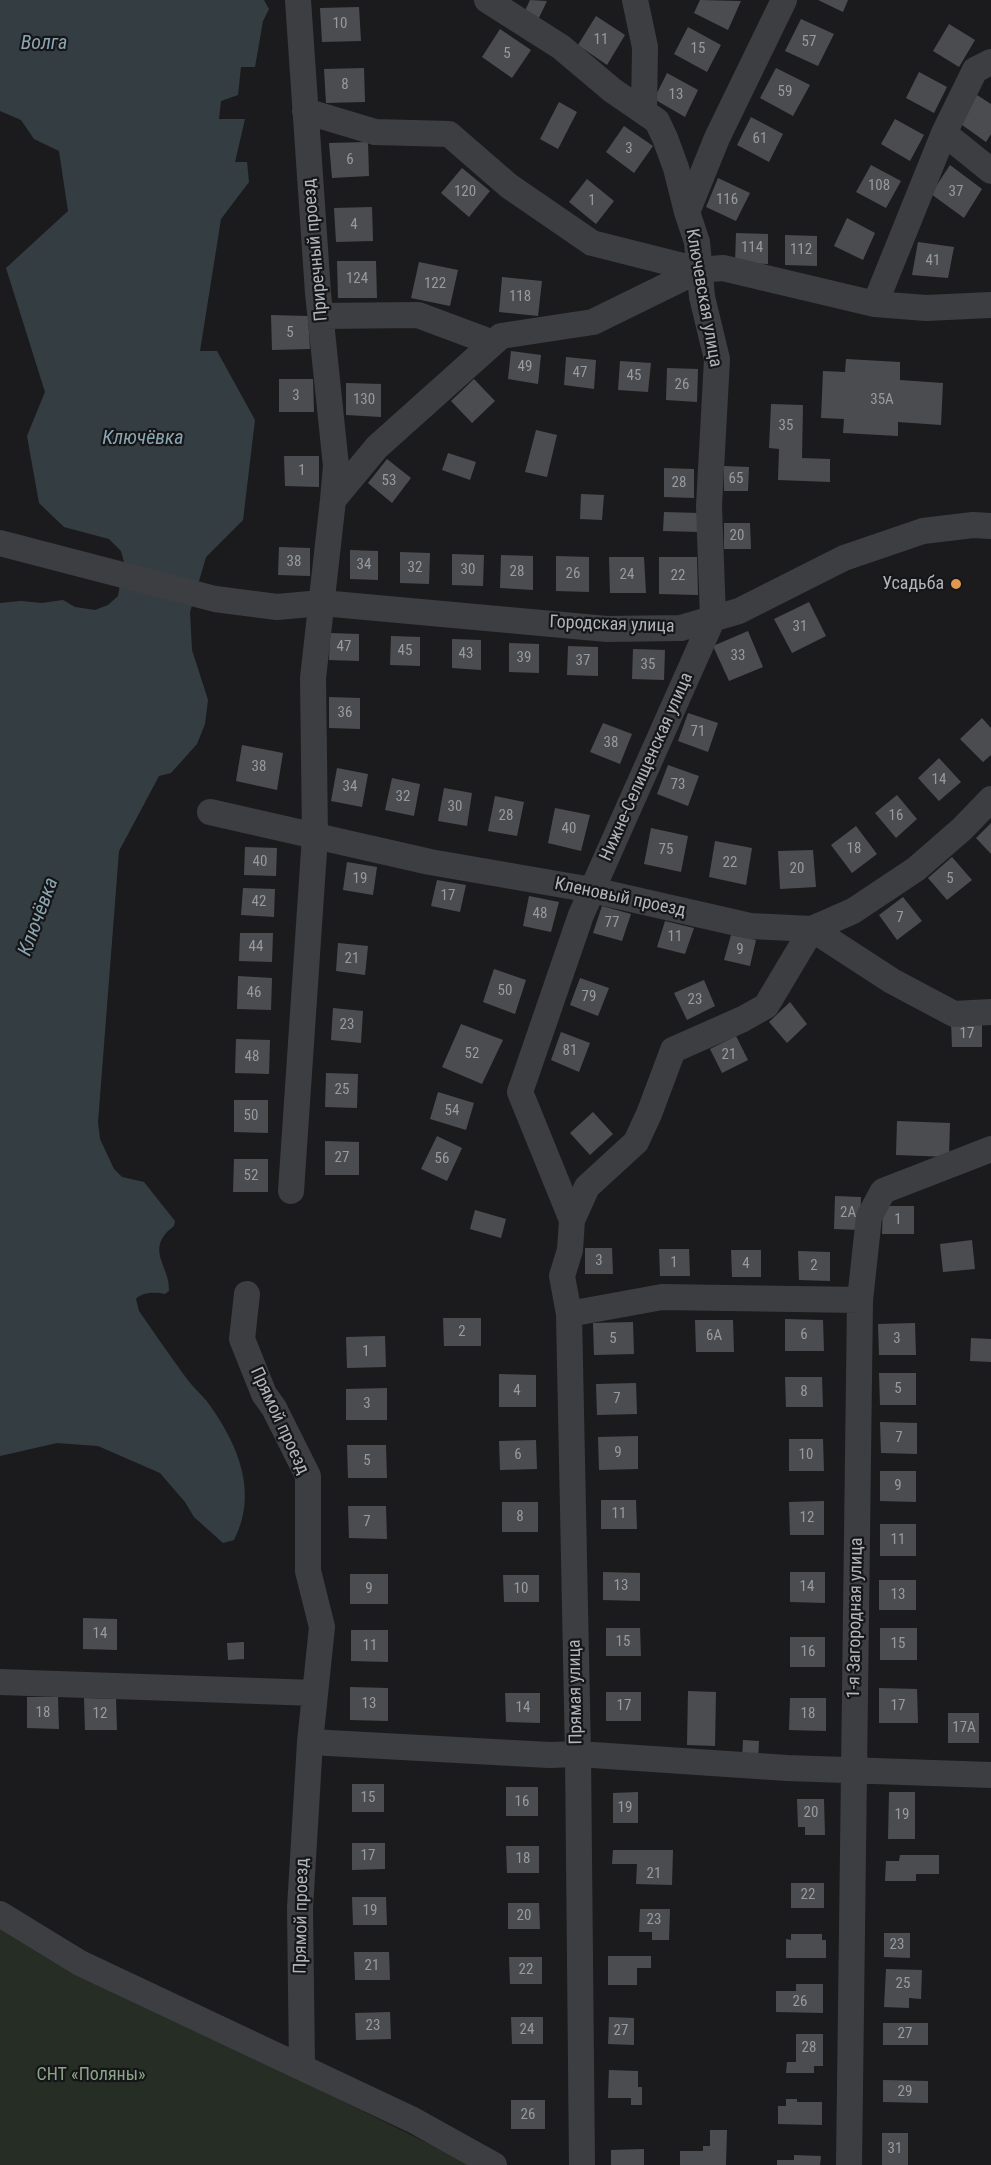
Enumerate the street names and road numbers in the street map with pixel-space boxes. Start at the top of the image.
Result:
street label: Приречный проезд [299,178,333,322]
street label: Ключевская улица [680,227,726,369]
street label: Городская улица [549,612,675,638]
street label: Нижне-Селищенская улица [596,669,698,865]
street label: Кленовый проезд [552,874,688,922]
street label: Прямой проезд [245,1364,313,1478]
street label: 1-я Загородная улица [844,1537,868,1699]
street label: Прямая улица [564,1639,588,1745]
street label: Прямой проезд [290,1858,314,1974]

